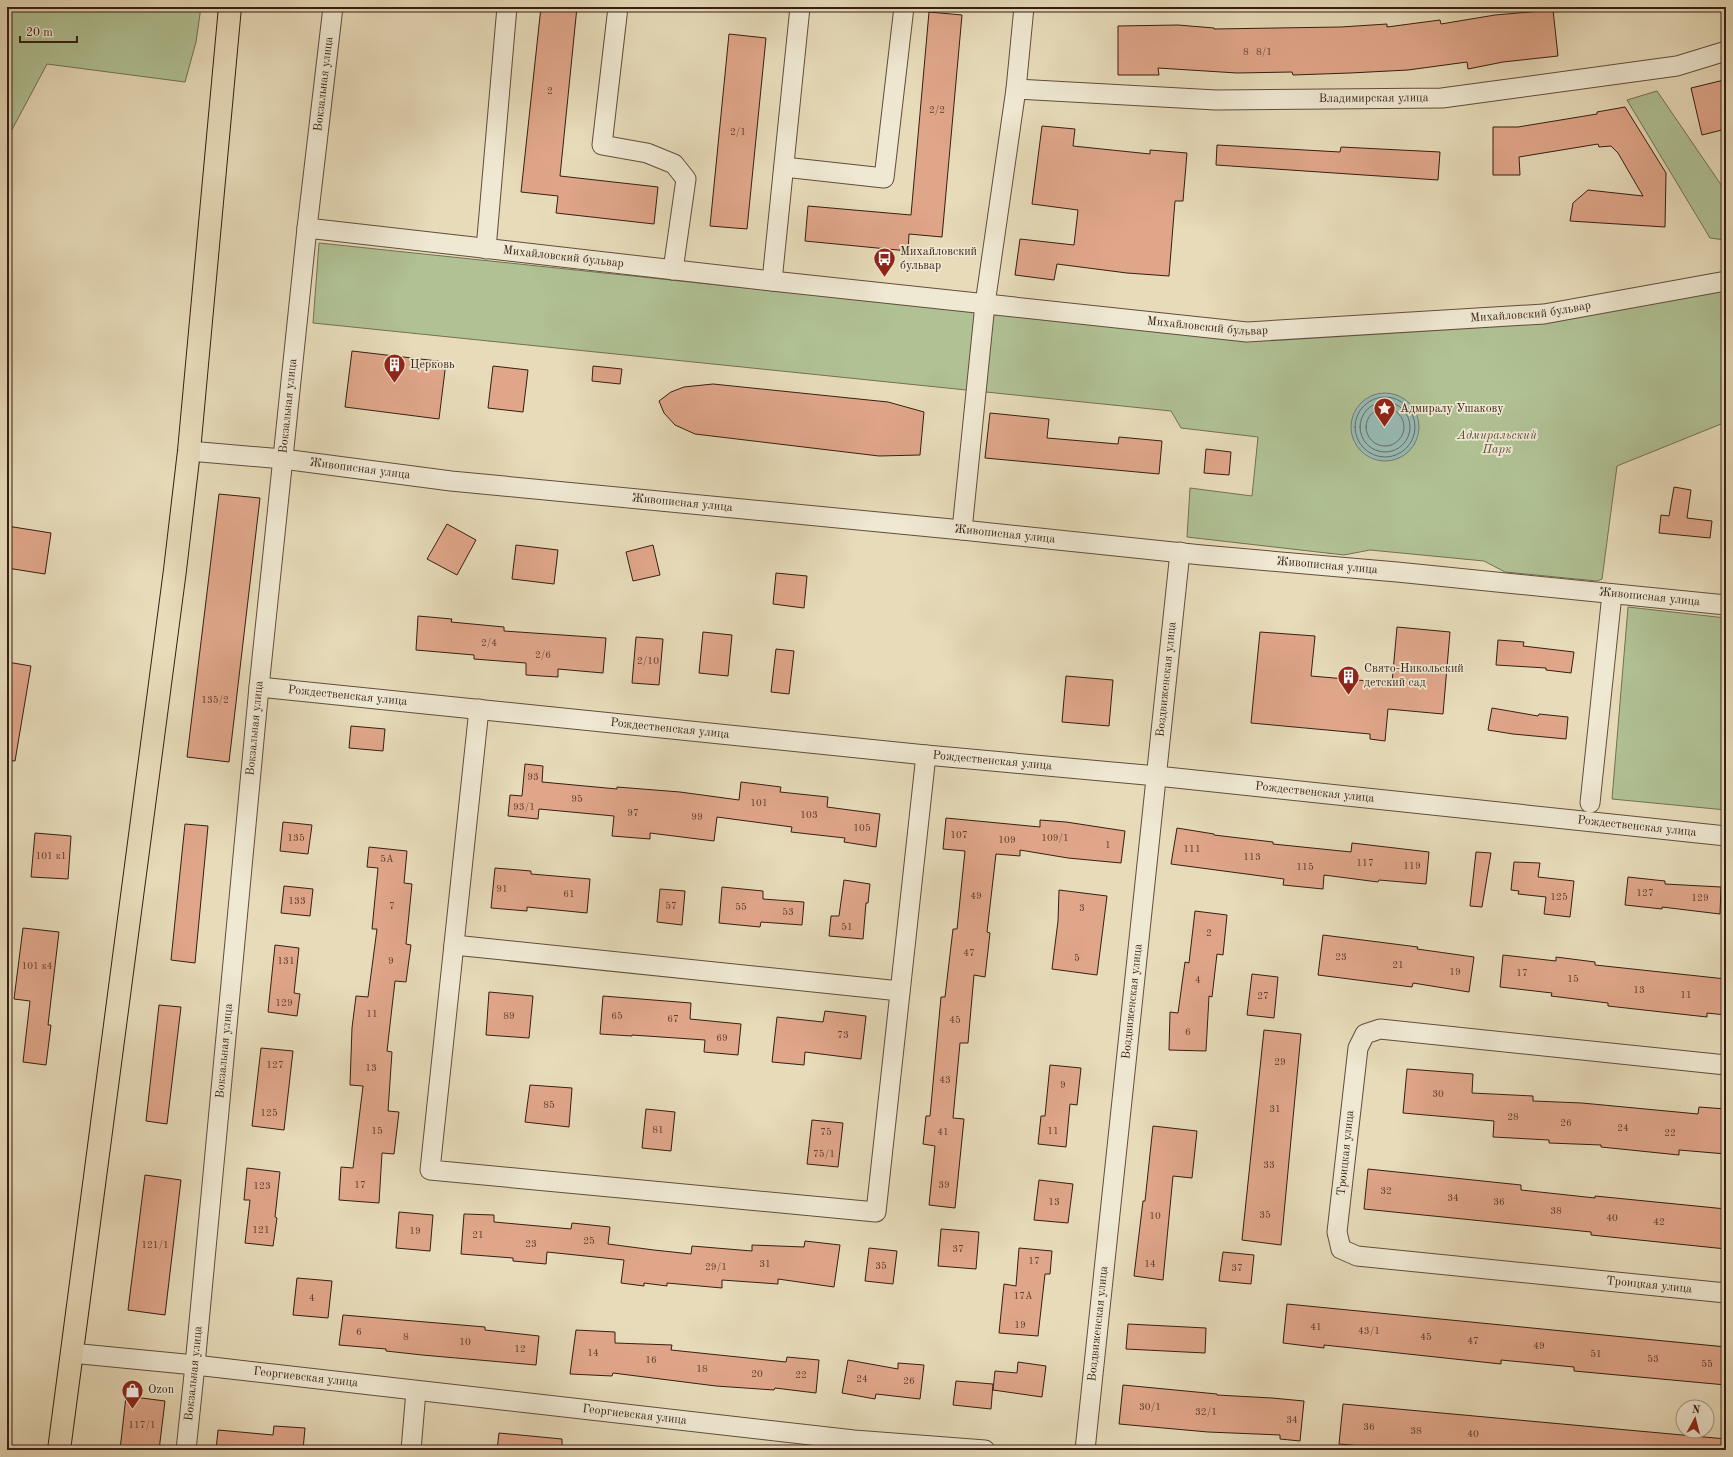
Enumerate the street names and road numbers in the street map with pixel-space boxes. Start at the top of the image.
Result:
street label: Вокзальная улица [312,36,335,132]
street label: Владимирская улица [1319,92,1429,105]
street label: Михайловский бульвар [502,244,625,270]
street label: Михайловский бульвар [1470,300,1592,324]
street label: Михайловский бульвар [1146,315,1268,338]
street label: Вокзальная улица [277,358,299,454]
street label: Живописная улица [309,457,411,482]
street label: Живописная улица [631,492,733,514]
street label: Живописная улица [954,523,1056,546]
street label: Живописная улица [1276,556,1378,576]
street label: Живописная улица [1598,586,1701,608]
street label: Воздвиженская улица [1154,621,1179,738]
street label: Вокзальная улица [245,680,266,776]
street label: Рождественская улица [287,684,408,708]
street label: Рождественская улица [610,717,730,741]
street label: Рождественская улица [932,750,1053,772]
street label: Рождественская улица [1254,780,1375,805]
street label: Рождественская улица [1577,814,1697,839]
street label: Воздвиженская улица [1120,943,1145,1060]
street label: Вокзальная улица [214,1003,235,1099]
street label: Троицкая улица [1336,1110,1356,1196]
street label: Воздвиженская улица [1086,1265,1110,1382]
street label: Троицкая улица [1606,1275,1693,1296]
street label: Вокзальная улица [183,1325,205,1421]
street label: Георгиевская улица [253,1366,359,1390]
street label: Георгиевская улица [582,1403,688,1427]

